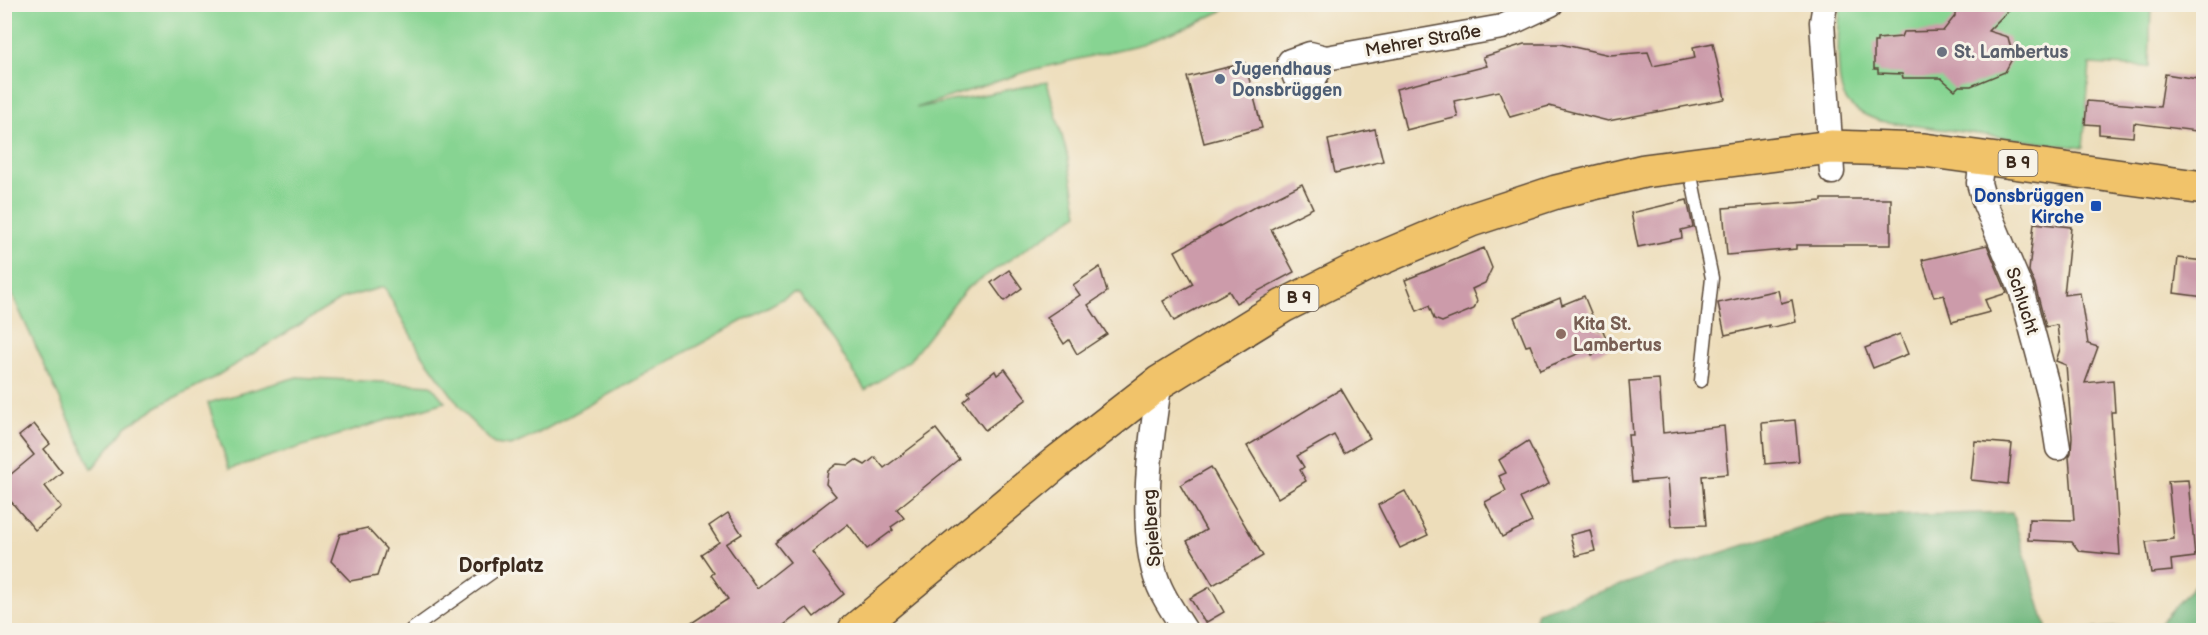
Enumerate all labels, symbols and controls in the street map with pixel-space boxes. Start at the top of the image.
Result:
street label: Mehrer Straße [1363,20,1483,62]
place label: St. Lambertus [1954,42,2068,63]
marker: St. Lambertus [1935,45,1949,59]
place label: Jugendhaus Donsbrüggen [1232,59,1342,101]
marker: Jugendhaus Donsbrüggen [1213,72,1227,86]
road number: B 9 [1998,150,2038,176]
place label: Donsbrüggen Kirche [1974,186,2084,228]
marker: Donsbrüggen Kirche [2089,199,2103,213]
street label: Schlucht [2001,265,2043,338]
road number: B 9 [1280,285,1318,311]
place label: Kita St. Lambertus [1573,314,1662,356]
marker: Kita St. Lambertus [1554,327,1568,341]
street label: Spielberg [1139,489,1165,567]
district label: Dorfplatz [458,554,544,578]

